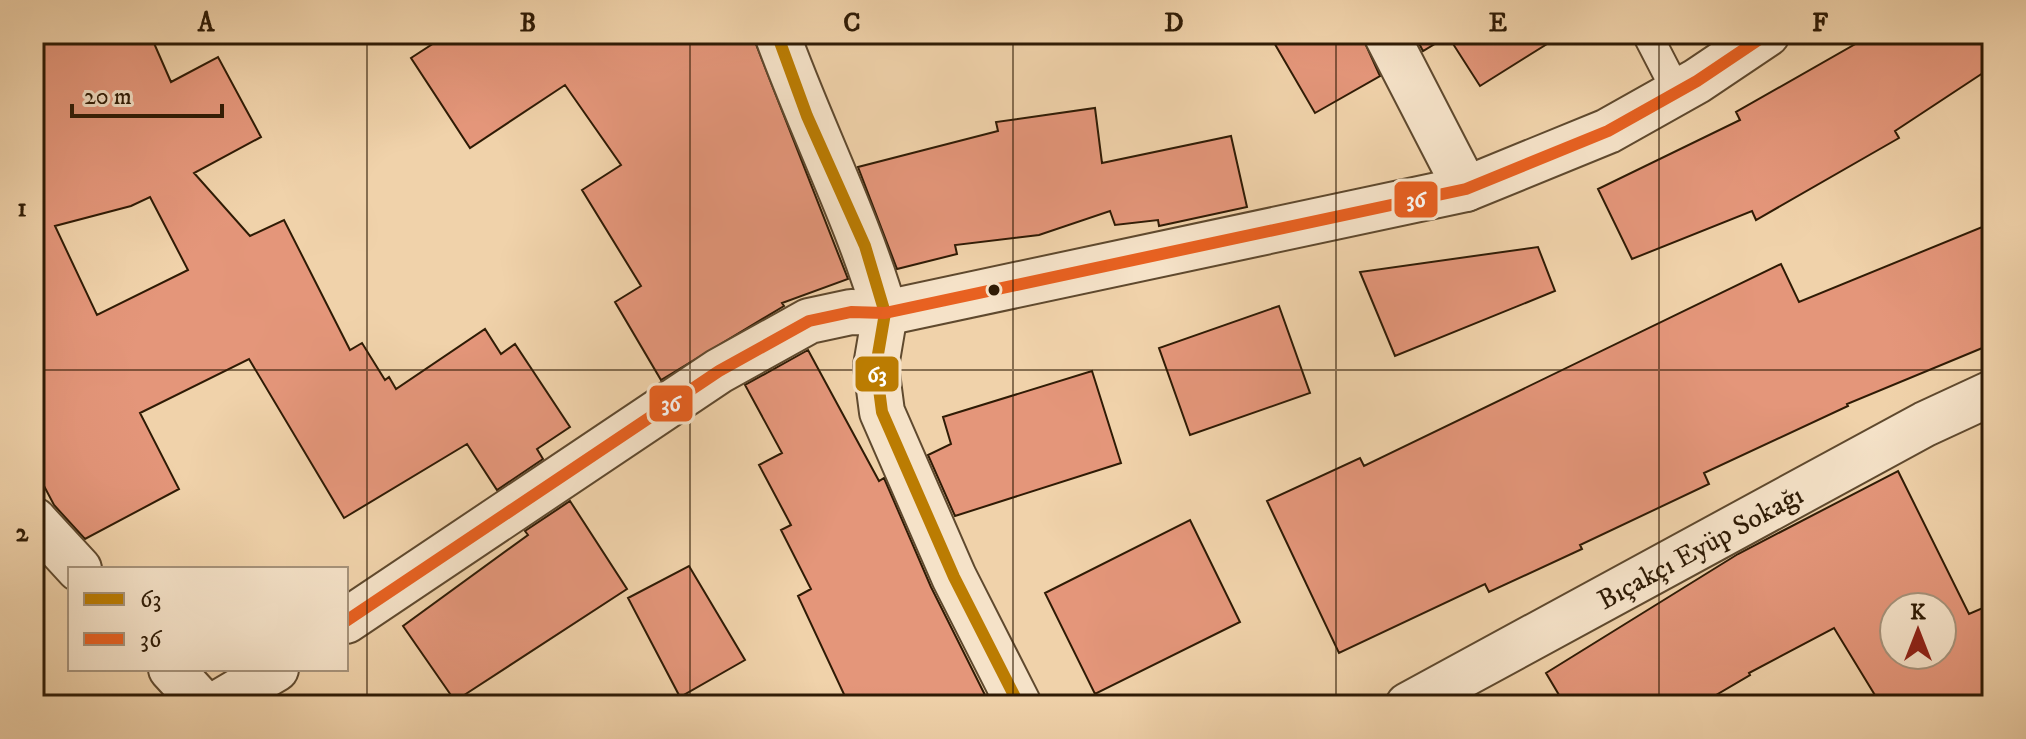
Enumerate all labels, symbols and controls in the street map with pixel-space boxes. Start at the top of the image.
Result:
text: A [197,7,216,40]
text: B [520,7,536,40]
text: C [843,7,861,40]
text: D [1164,7,1184,40]
text: E [1489,7,1507,40]
text: F [1812,7,1829,40]
scale bar [72,68,222,118]
text: 20 m [84,82,132,112]
line badge: 36 [1393,180,1439,219]
text: 36 [1406,187,1427,214]
text: 1 [17,192,27,225]
unlabelled marker [986,282,1002,298]
line badge: 63 [854,355,900,393]
text: 63 [867,362,887,389]
line badge: 36 [648,384,694,423]
text: 36 [661,391,682,418]
street label: Bıçakçı Eyüp Sokağı [1592,478,1809,618]
text: 2 [16,517,30,550]
legend [68,567,348,671]
text: 63 [140,585,161,615]
north arrow [1878,591,1958,671]
text: K [1910,599,1926,626]
text: 36 [140,625,163,655]

